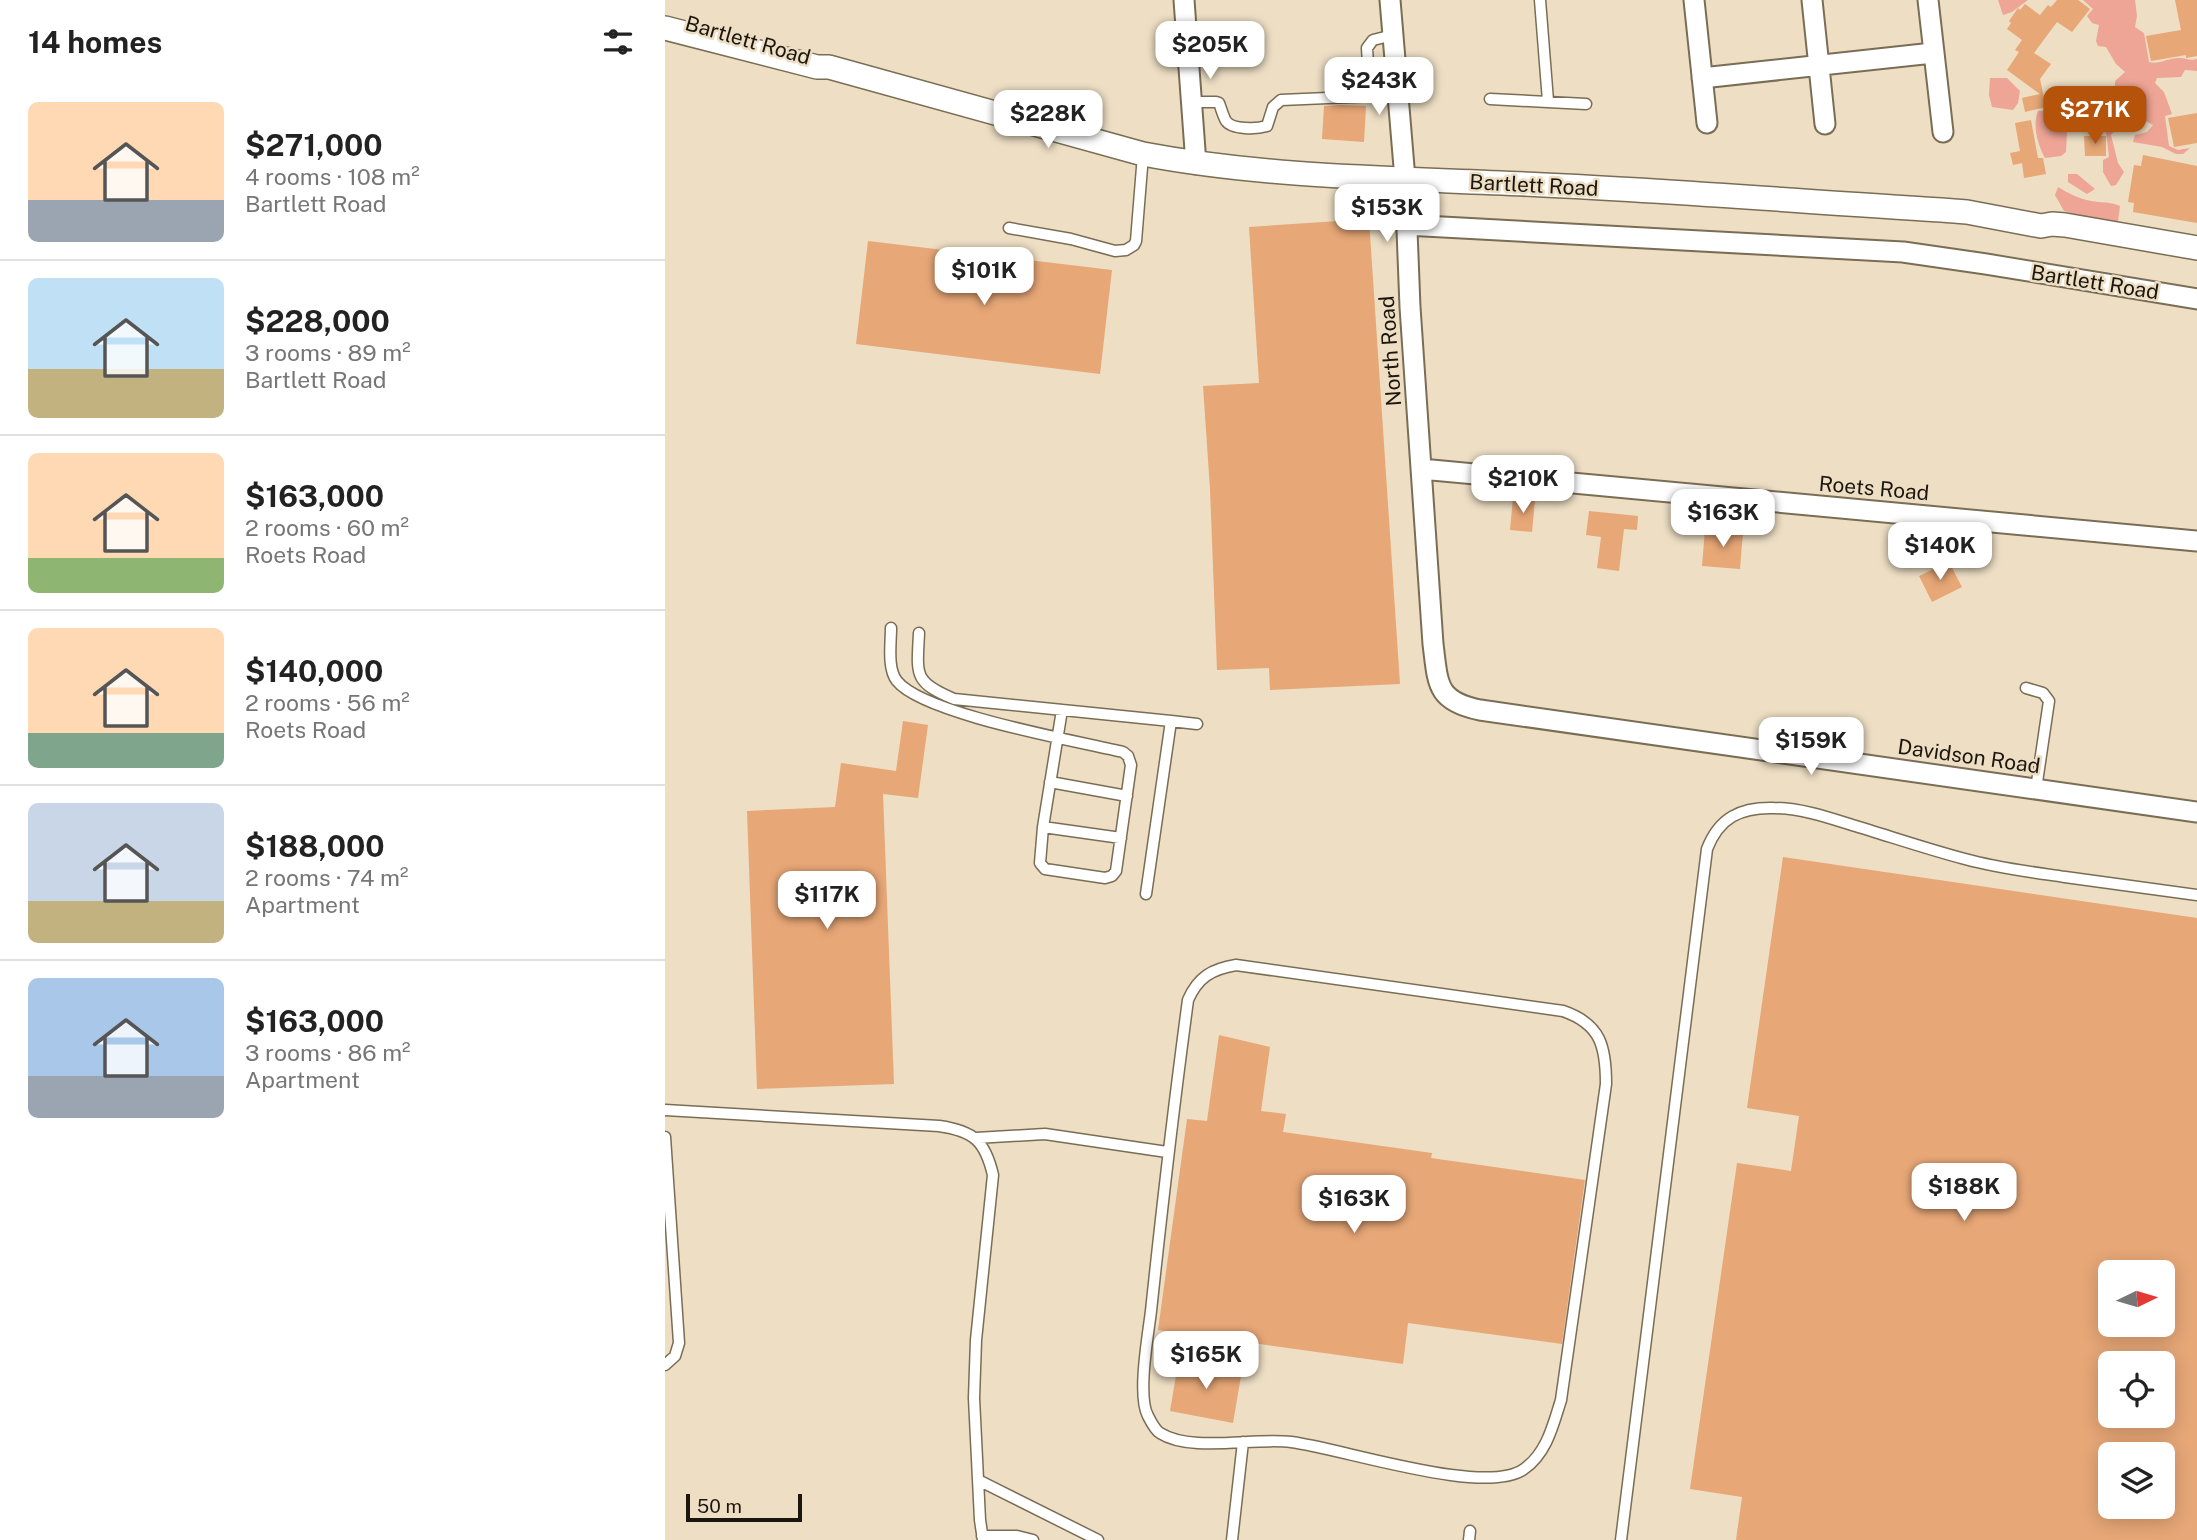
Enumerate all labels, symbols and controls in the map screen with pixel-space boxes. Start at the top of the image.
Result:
street label: Bartlett Road [682,10,814,70]
pin: $205K [1161,22,1259,81]
icon: filters [599,23,637,61]
text: 14 homes [28,24,162,60]
text: $205K [1171,30,1249,57]
pin: $243K [1330,58,1428,117]
text: $243K [1340,66,1418,93]
pin: $271K [2046,86,2144,146]
pin: $228K [999,90,1097,150]
text: $271K [2059,95,2131,122]
text: $228K [1010,99,1086,126]
text: $271,000 [245,127,383,163]
icon: home [84,130,168,214]
text: 4 rooms · 108 m² [245,163,420,190]
street label: Bartlett Road [1469,169,1599,201]
pin: $153K [1338,184,1436,244]
text: Bartlett Road [245,190,386,217]
text: $153K [1351,193,1423,220]
pin: $101K [935,247,1033,307]
text: $101K [951,256,1017,283]
street label: Bartlett Road [2029,260,2161,304]
street label: North Road [1374,295,1406,407]
text: $228,000 [245,303,390,339]
icon: home [84,306,168,390]
text: 3 rooms · 89 m² [245,339,411,366]
text: Bartlett Road [245,366,386,393]
pin: $210K [1474,456,1572,515]
text: $210K [1487,464,1559,491]
street label: Roets Road [1818,471,1930,505]
text: $163,000 [245,478,384,514]
icon: home [84,481,168,565]
pin: $163K [1674,490,1772,549]
text: $163K [1687,498,1759,525]
text: 2 rooms · 60 m² [245,514,409,541]
pin: $140K [1891,522,1989,582]
text: $140K [1904,531,1976,558]
text: Roets Road [245,541,366,568]
text: $140,000 [245,653,383,689]
icon: home [84,656,168,740]
text: 2 rooms · 56 m² [245,689,410,716]
text: Roets Road [245,716,366,743]
pin: $159K [1762,718,1860,777]
text: $159K [1775,726,1847,753]
street label: Davidson Road [1896,734,2042,778]
text: $188,000 [245,828,385,864]
icon: home [84,831,168,915]
text: 2 rooms · 74 m² [245,864,408,891]
pin: $117K [778,872,876,931]
text: $117K [794,880,860,907]
text: Apartment [245,891,360,918]
text: $163,000 [245,1003,384,1039]
icon: home [84,1006,168,1090]
text: 3 rooms · 86 m² [245,1039,411,1066]
text: Apartment [245,1066,360,1093]
pin: $188K [1915,1164,2013,1223]
text: $188K [1928,1172,2000,1199]
pin: $163K [1305,1176,1403,1235]
text: $163K [1318,1184,1390,1211]
north arrow [2098,1260,2175,1337]
map controls [2098,1260,2175,1519]
pin: $165K [1157,1332,1255,1391]
text: $165K [1170,1340,1242,1367]
button: locate [2098,1351,2175,1428]
button: layers [2098,1442,2175,1519]
scale bar [686,1491,801,1523]
text: 50 m [697,1495,742,1517]

